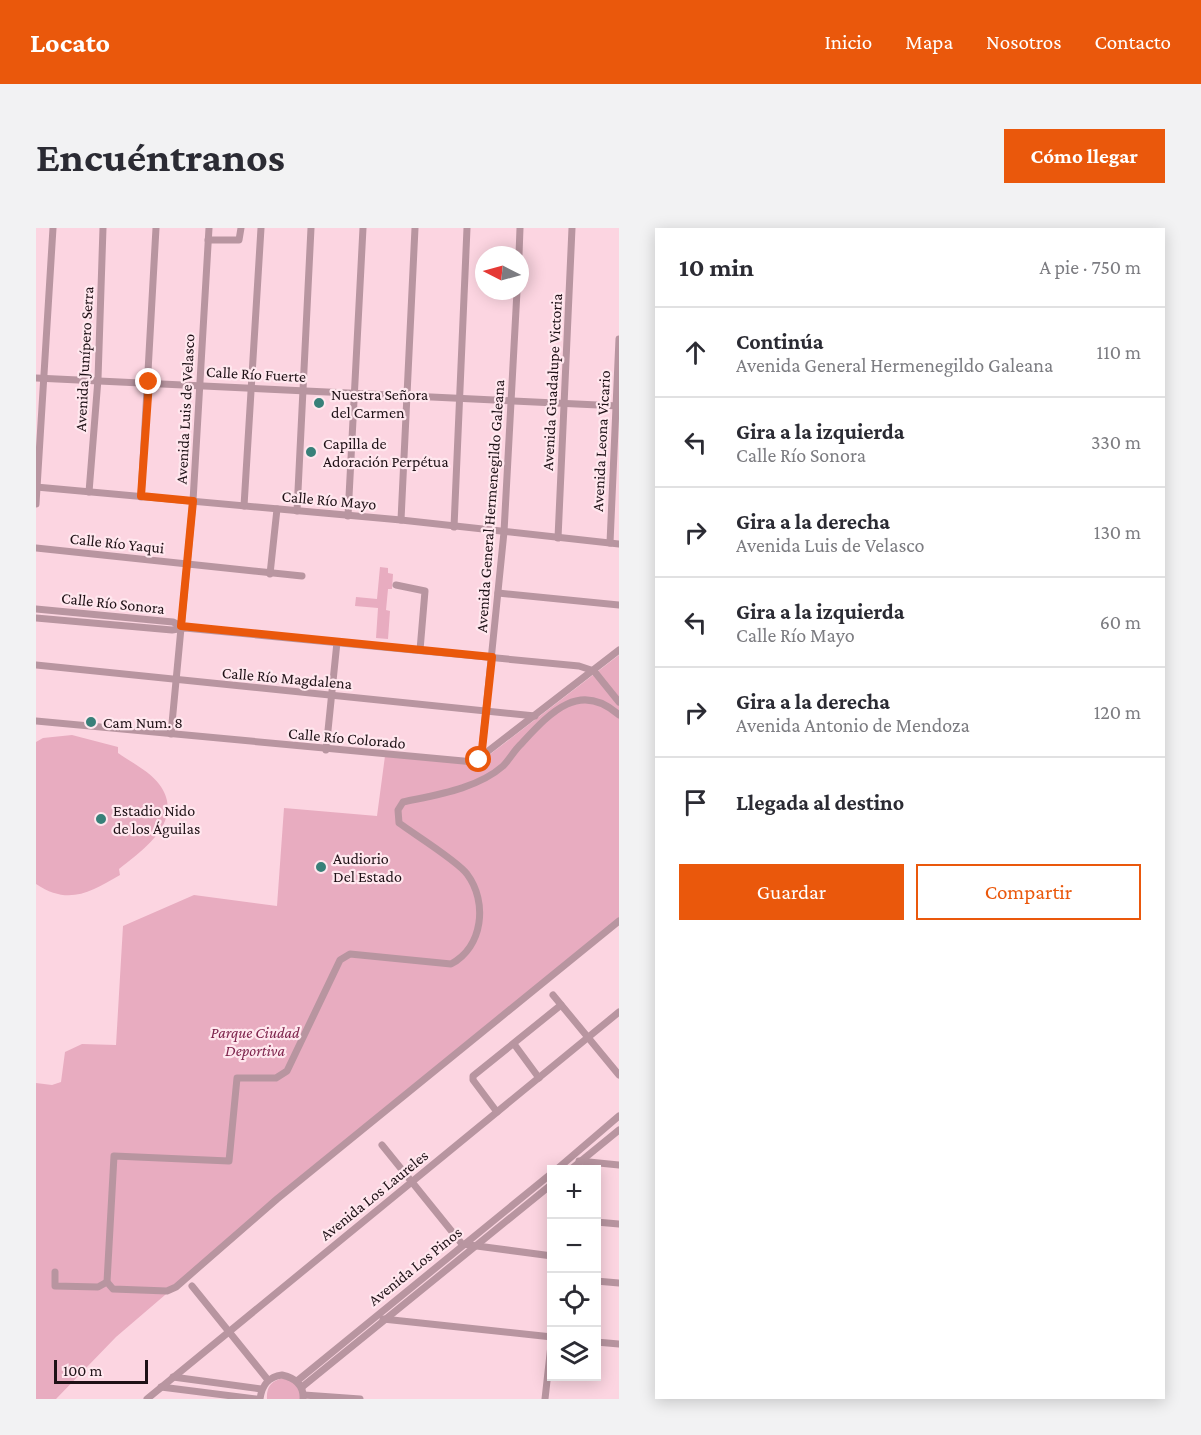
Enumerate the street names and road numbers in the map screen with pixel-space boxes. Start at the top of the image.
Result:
street label: Avenida Junípero Serra [72,285,97,432]
street label: Avenida Guadalupe Victoria [539,292,566,471]
street label: Avenida Luis de Velasco [173,333,197,485]
street label: Calle Río Fuerte [205,363,307,385]
street label: Avenida Leona Vicario [589,370,613,512]
street label: Avenida General Hermenegildo Galeana [473,378,508,633]
street label: Calle Río Mayo [281,487,377,514]
street label: Calle Río Yaqui [69,530,165,557]
street label: Calle Río Sonora [60,589,166,617]
street label: Calle Río Magdalena [221,664,353,693]
street label: Calle Río Colorado [288,724,406,752]
street label: Avenida Los Laureles [317,1146,431,1244]
street label: Avenida Los Pinos [365,1223,465,1309]

